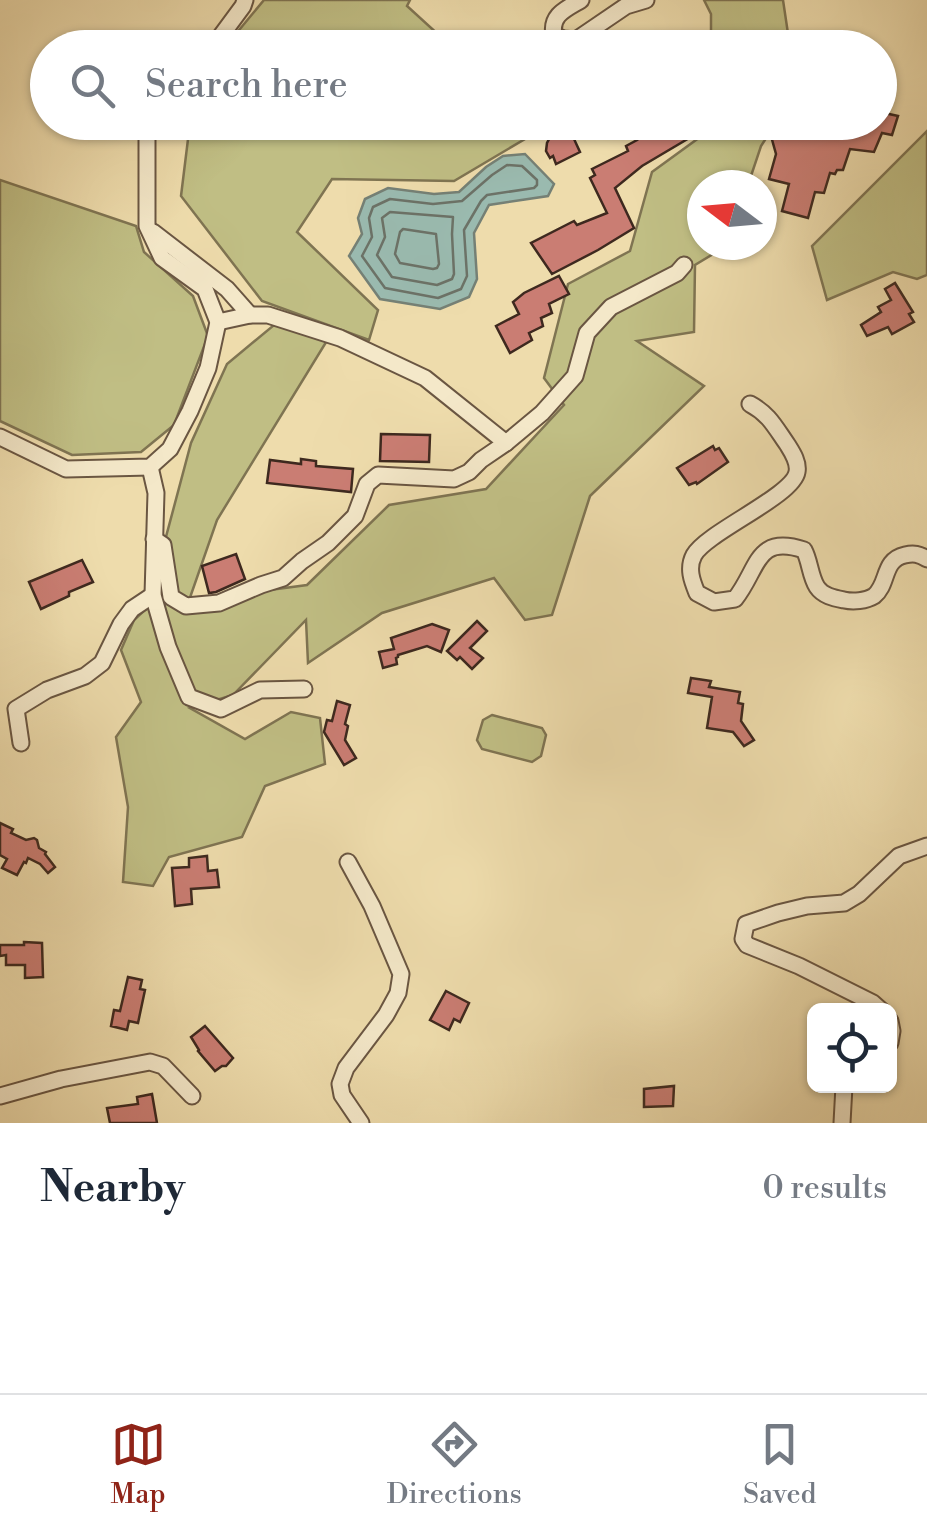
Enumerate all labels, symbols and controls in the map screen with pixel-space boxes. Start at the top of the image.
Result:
search box [30,30,897,140]
icon: search [65,58,120,113]
text: Search here [145,62,348,109]
north arrow [687,170,777,260]
map controls [807,1003,897,1093]
button: locate [807,1003,897,1093]
text: Nearby [40,1162,185,1215]
text: 0 results [762,1168,887,1208]
tab: Map [111,1417,166,1512]
tab: Directions [387,1417,522,1512]
tab: Saved [743,1417,816,1512]

